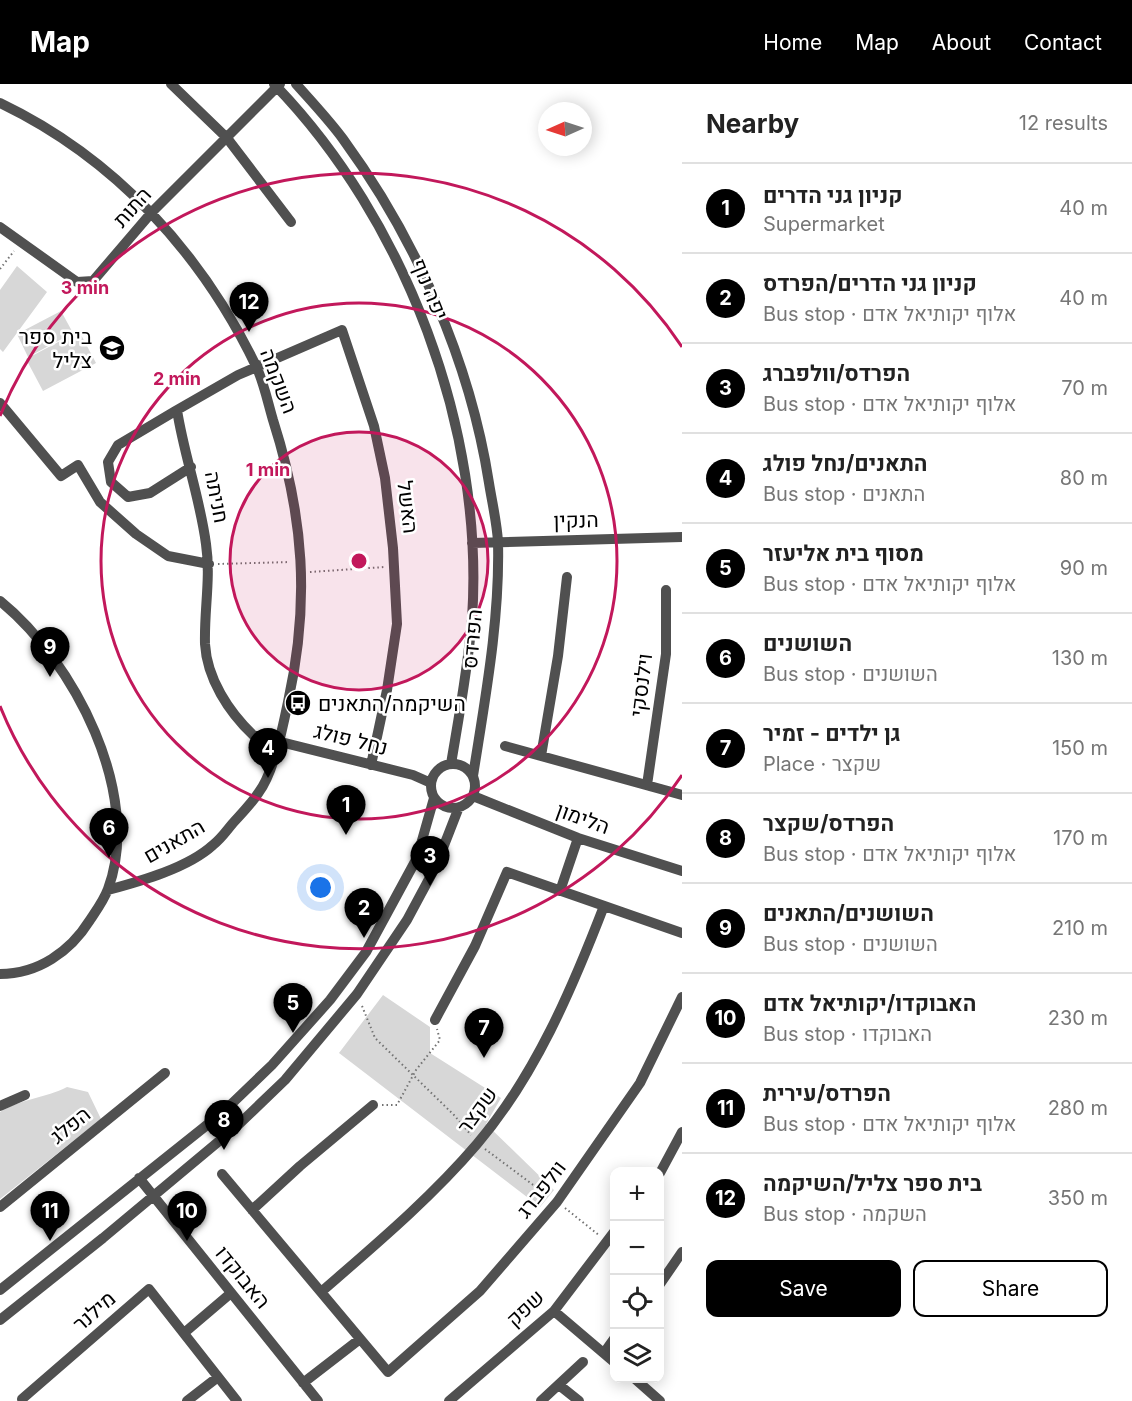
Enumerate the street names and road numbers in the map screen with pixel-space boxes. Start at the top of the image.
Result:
street label: התות [108,182,156,232]
street label: יפה נוף [406,255,454,323]
street label: השקמה [255,345,303,417]
street label: חניתה [200,469,234,525]
street label: האשל [392,479,424,535]
street label: הנקין [553,507,599,533]
street label: הפרדס [457,608,487,670]
street label: וילנסקי [625,652,657,718]
street label: נחל פולג [311,718,391,760]
street label: הלימון [553,797,613,839]
street label: התאנים [139,814,209,868]
street label: שקצר [452,1082,502,1138]
street label: הפלג [45,1101,95,1149]
street label: וולפברג [511,1155,571,1223]
street label: האבוקדו [210,1241,276,1313]
street label: שפק [501,1284,549,1332]
street label: מילנר [68,1286,120,1336]

